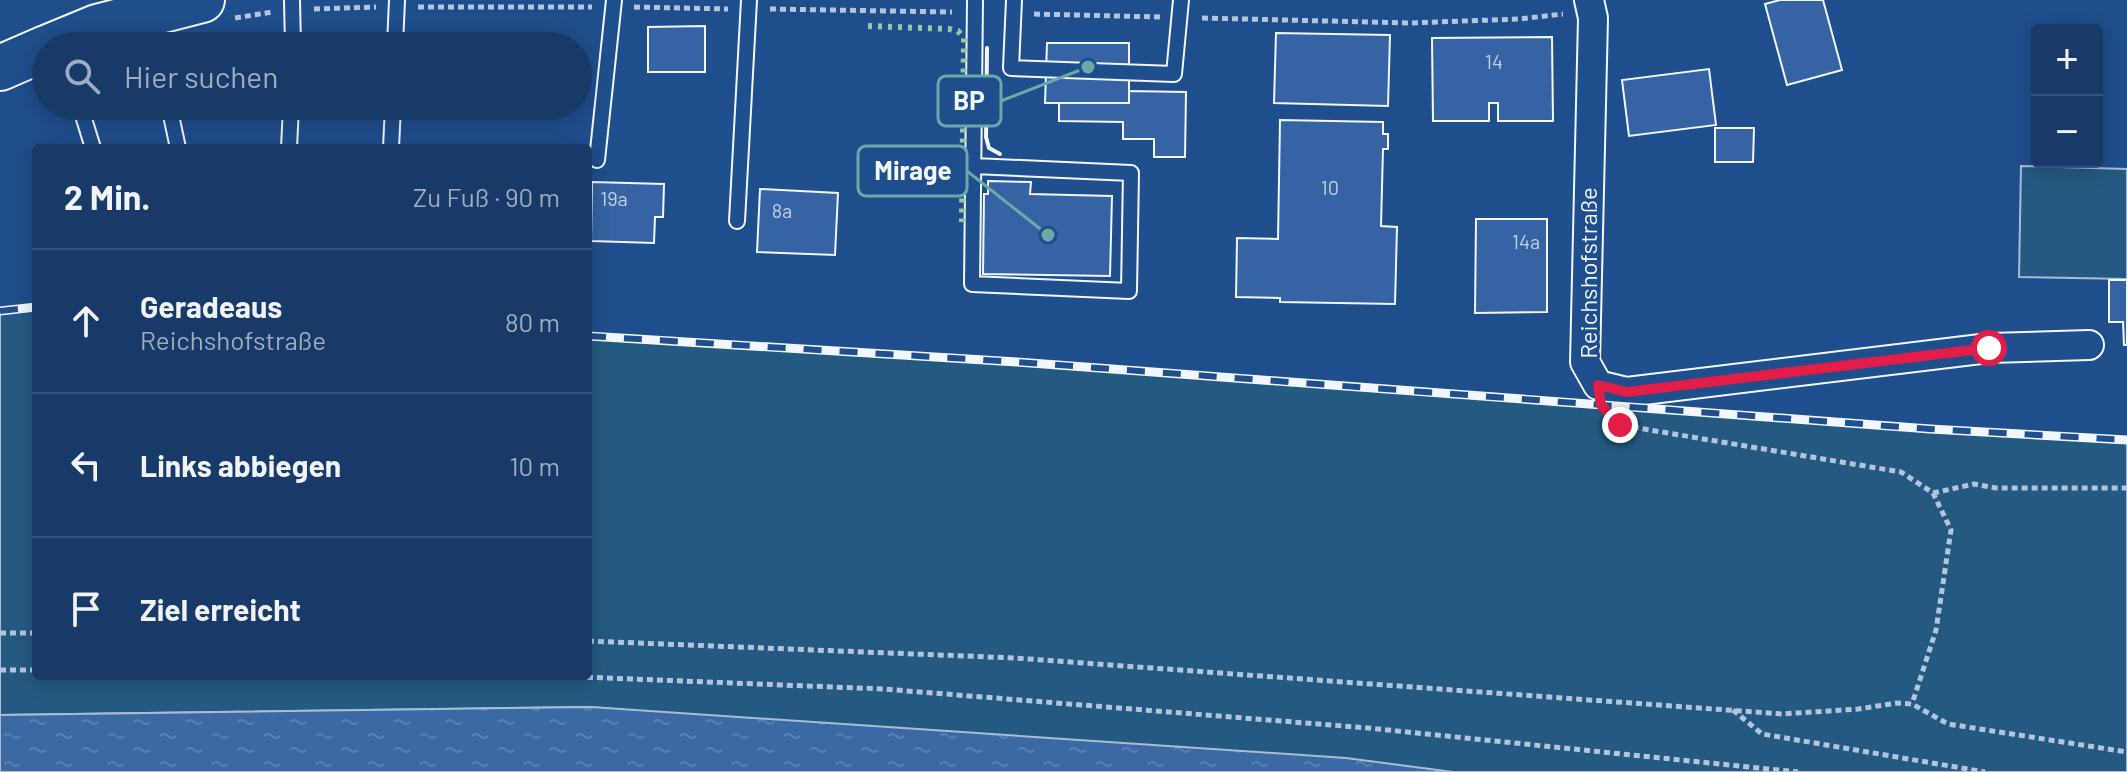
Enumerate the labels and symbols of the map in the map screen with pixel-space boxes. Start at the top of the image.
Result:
house number: 14 [1485,49,1503,73]
callout: BP [938,76,1001,126]
text: BP [953,84,985,115]
callout: Mirage [858,146,967,196]
text: Mirage [874,154,952,185]
house number: 10 [1321,175,1339,199]
house number: 19a [600,186,628,210]
street label: Reichshofstraße [1573,187,1602,359]
house number: 8a [772,198,792,222]
house number: 14a [1512,229,1540,253]
route start [1971,330,2007,366]
route end [1602,407,1638,443]

